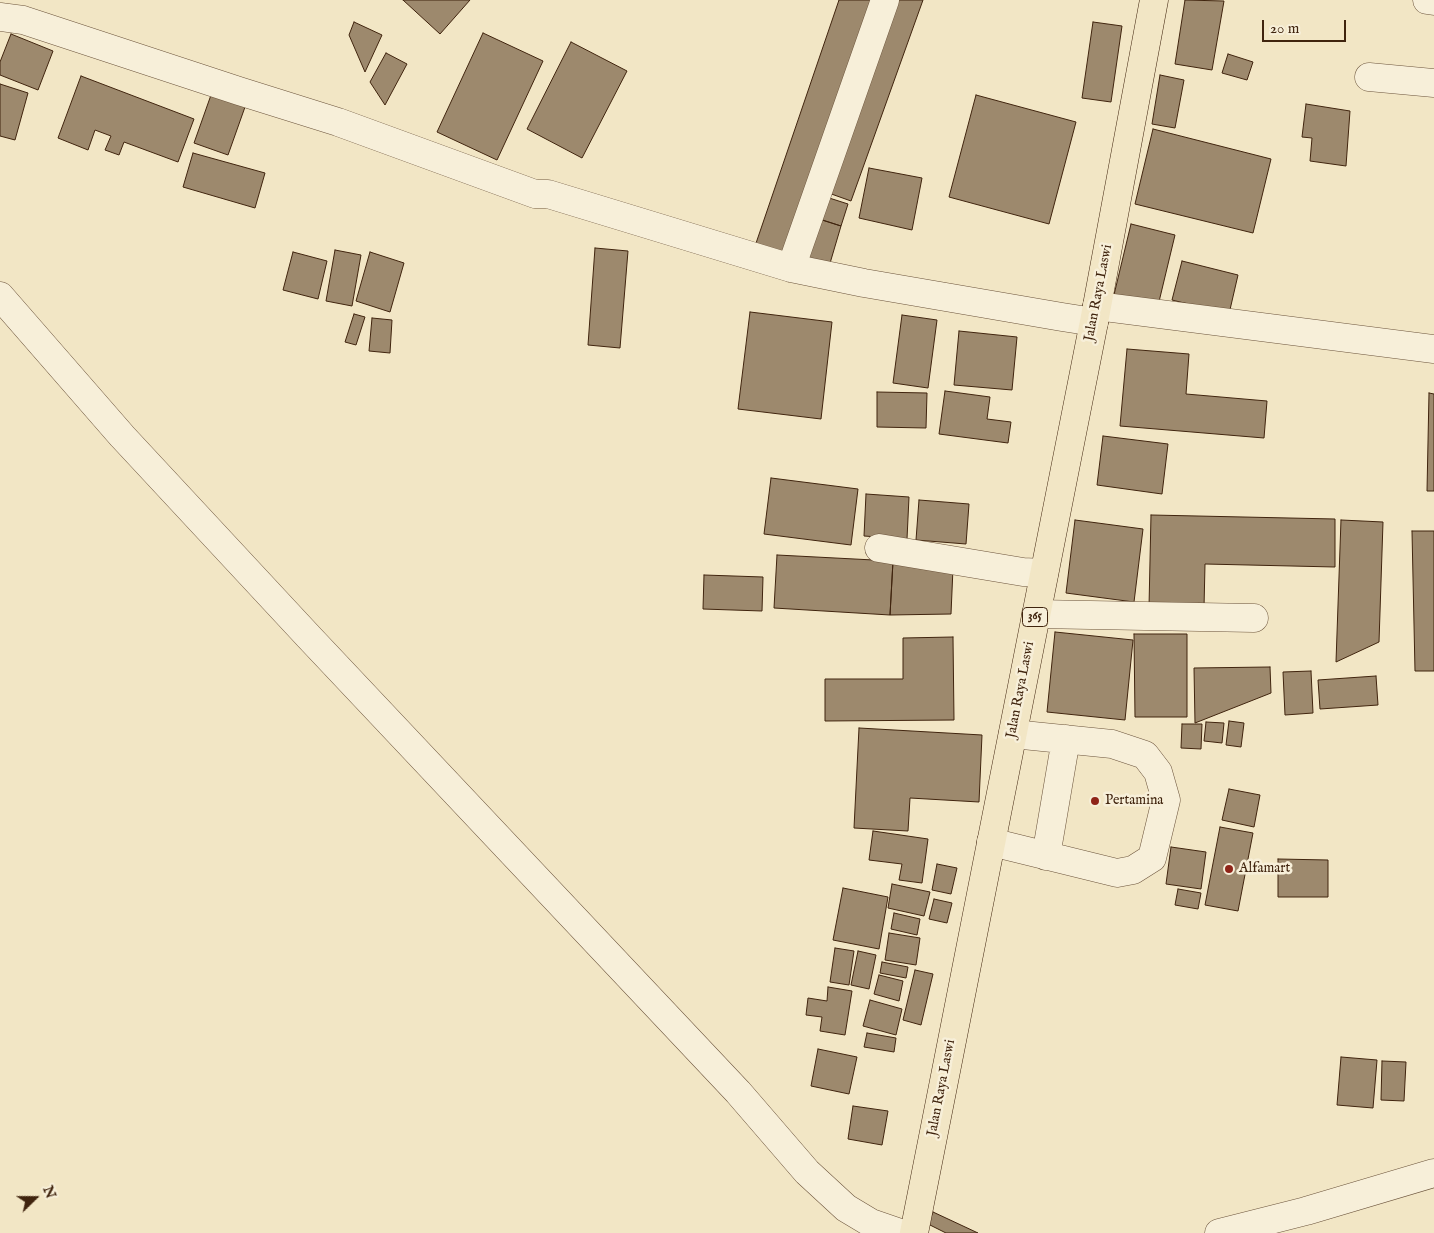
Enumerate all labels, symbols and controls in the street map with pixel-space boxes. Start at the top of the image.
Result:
scale bar [1264,10,1348,42]
text: 20 m [1270,19,1299,38]
street label: Jalan Raya Laswi [1081,243,1117,343]
road number: 365 [1022,608,1048,626]
street label: Jalan Raya Laswi [1003,640,1039,740]
place label: Pertamina [1105,793,1163,809]
marker: Pertamina [1089,795,1101,807]
place label: Alfamart [1239,861,1290,877]
marker: Alfamart [1223,863,1235,875]
street label: Jalan Raya Laswi [924,1038,960,1138]
north arrow [10,1173,60,1223]
text: N [38,1183,60,1201]

